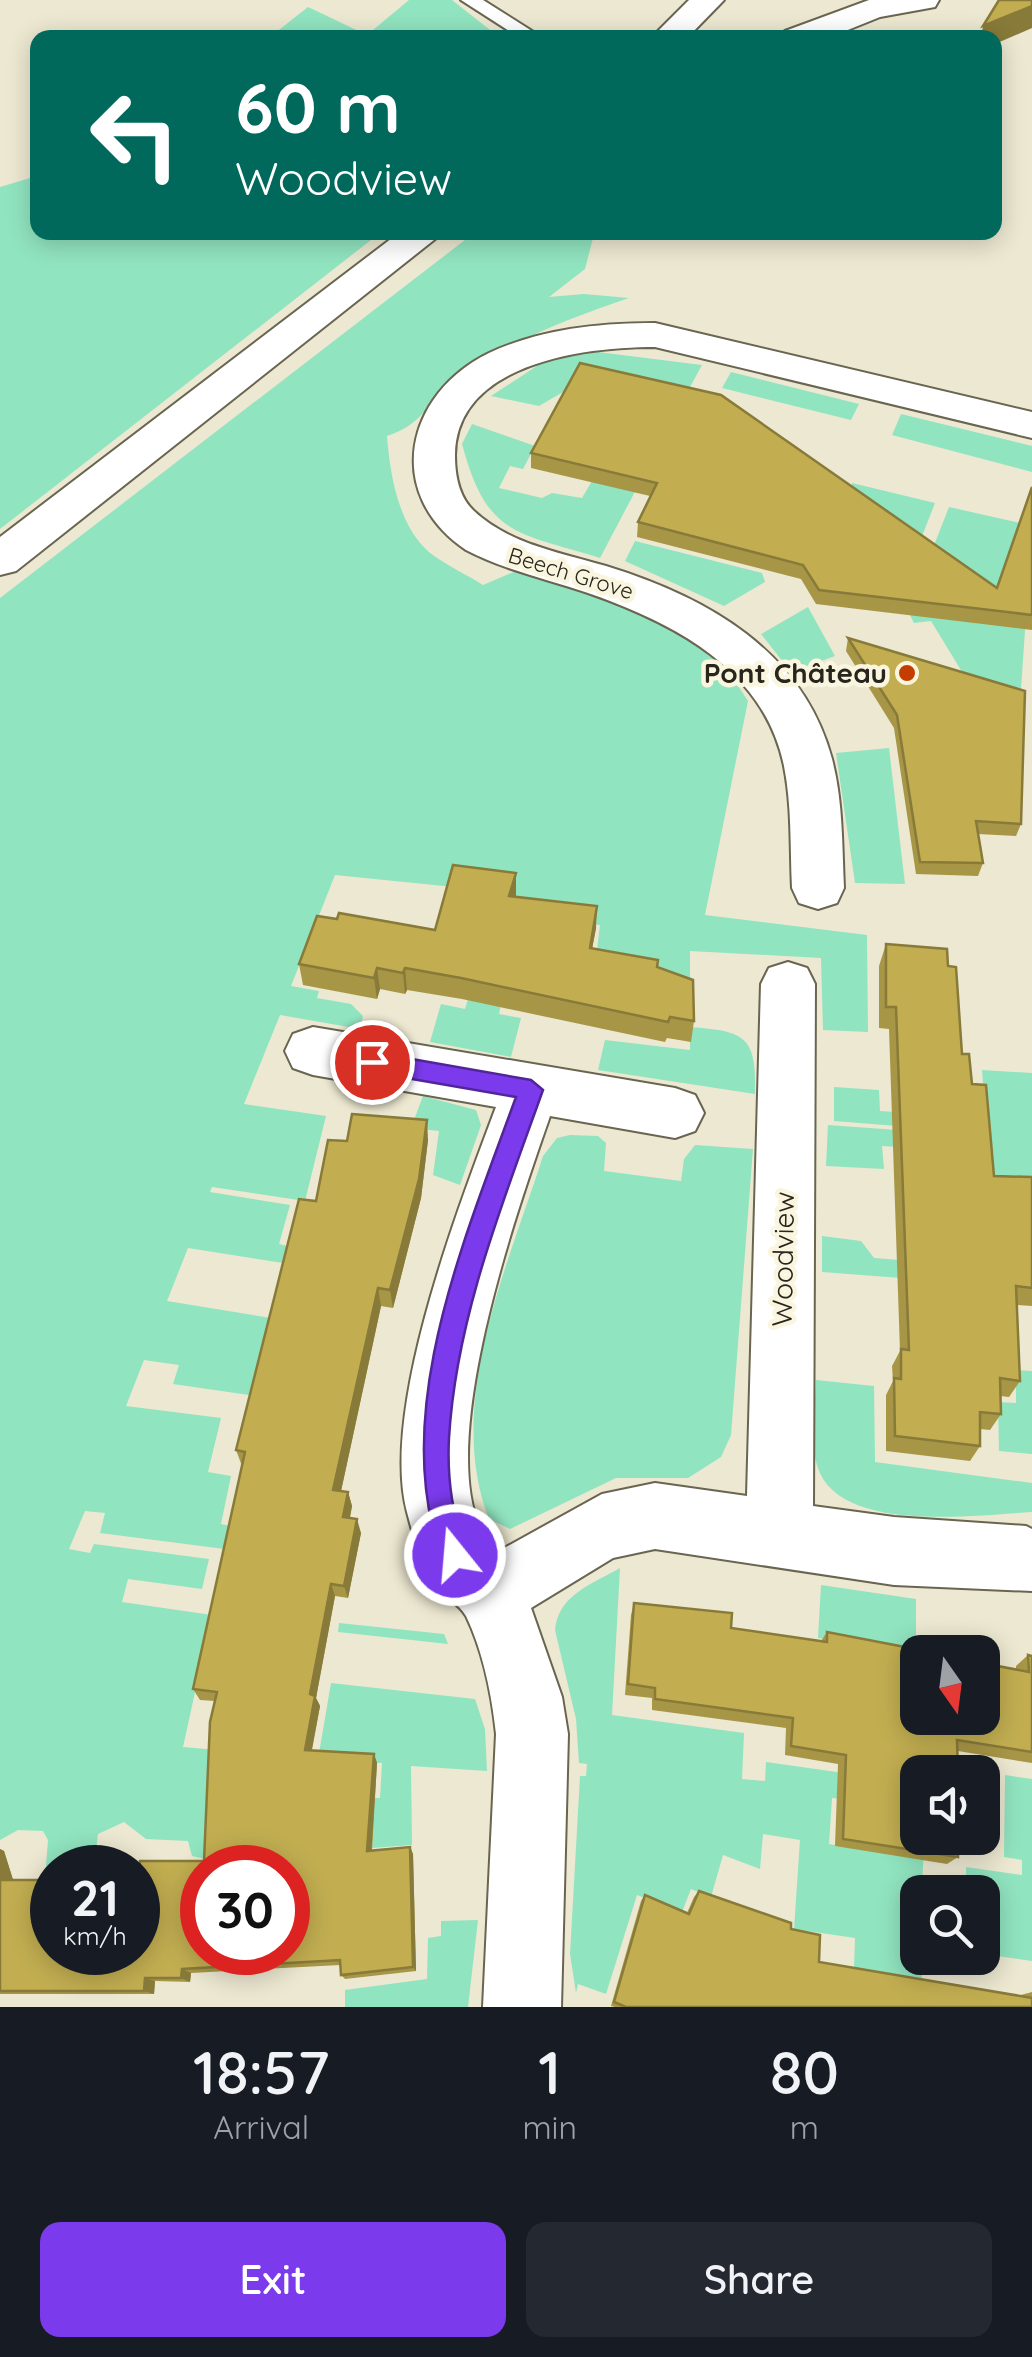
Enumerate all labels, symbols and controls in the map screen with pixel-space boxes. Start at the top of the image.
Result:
text: 60 m [235,63,401,151]
icon: left [70,70,200,200]
text: Woodview [235,150,452,206]
street label: Beech Grove [505,541,637,605]
place label: Pont Château [704,655,887,690]
marker: Pont Château [896,662,918,684]
pin [330,1020,415,1105]
icon: arrive [345,1035,400,1090]
street label: Woodview [764,1191,801,1327]
position arrow [403,1503,507,1607]
north arrow [900,1635,1000,1735]
map controls [900,1635,1000,1975]
button: sound [900,1755,1000,1855]
speed limit sign: 30 [180,1845,310,1975]
text: 21 [71,1866,119,1929]
button: search [900,1875,1000,1975]
text: km/h [63,1920,127,1951]
text: 18:57 [193,2034,329,2109]
text: 1 [538,2034,561,2109]
text: 80 [770,2034,839,2109]
text: Arrival [213,2107,309,2147]
text: min [522,2107,577,2147]
text: m [790,2107,819,2147]
button: Exit [40,2222,506,2337]
button: Share [526,2222,992,2337]

